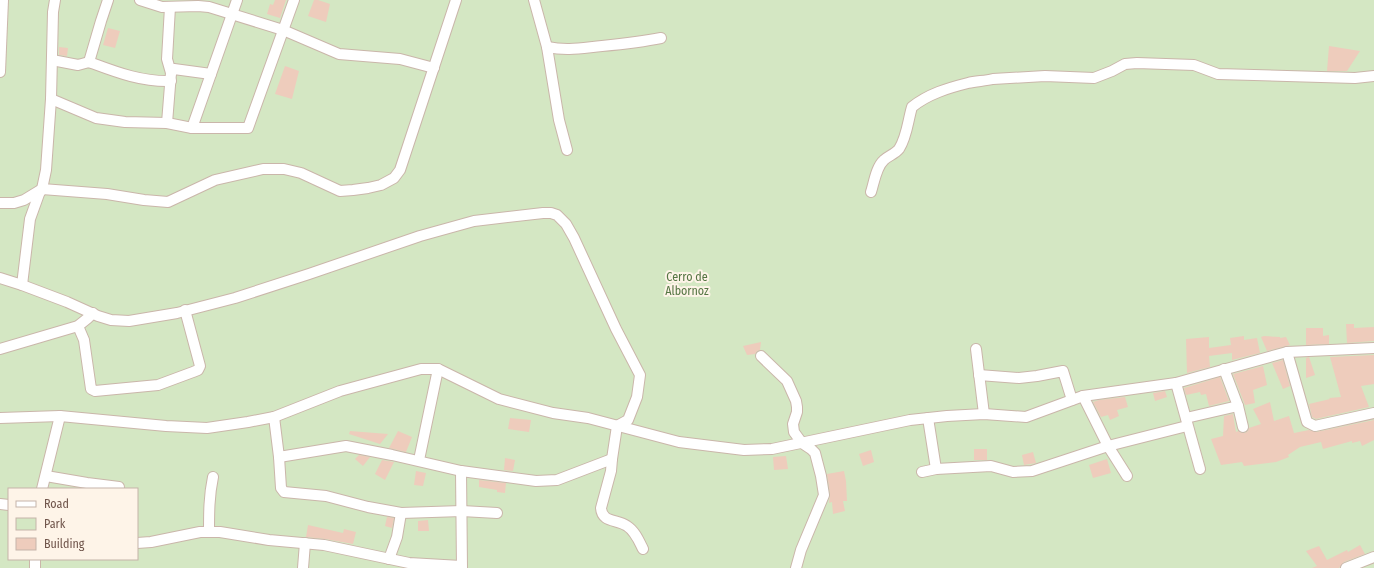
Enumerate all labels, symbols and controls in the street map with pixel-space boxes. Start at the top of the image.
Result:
park label: Cerro de Albornoz [665,270,709,298]
legend [8,488,138,560]
text: Road [44,497,69,511]
text: Park [44,517,66,531]
text: Building [44,537,85,551]

